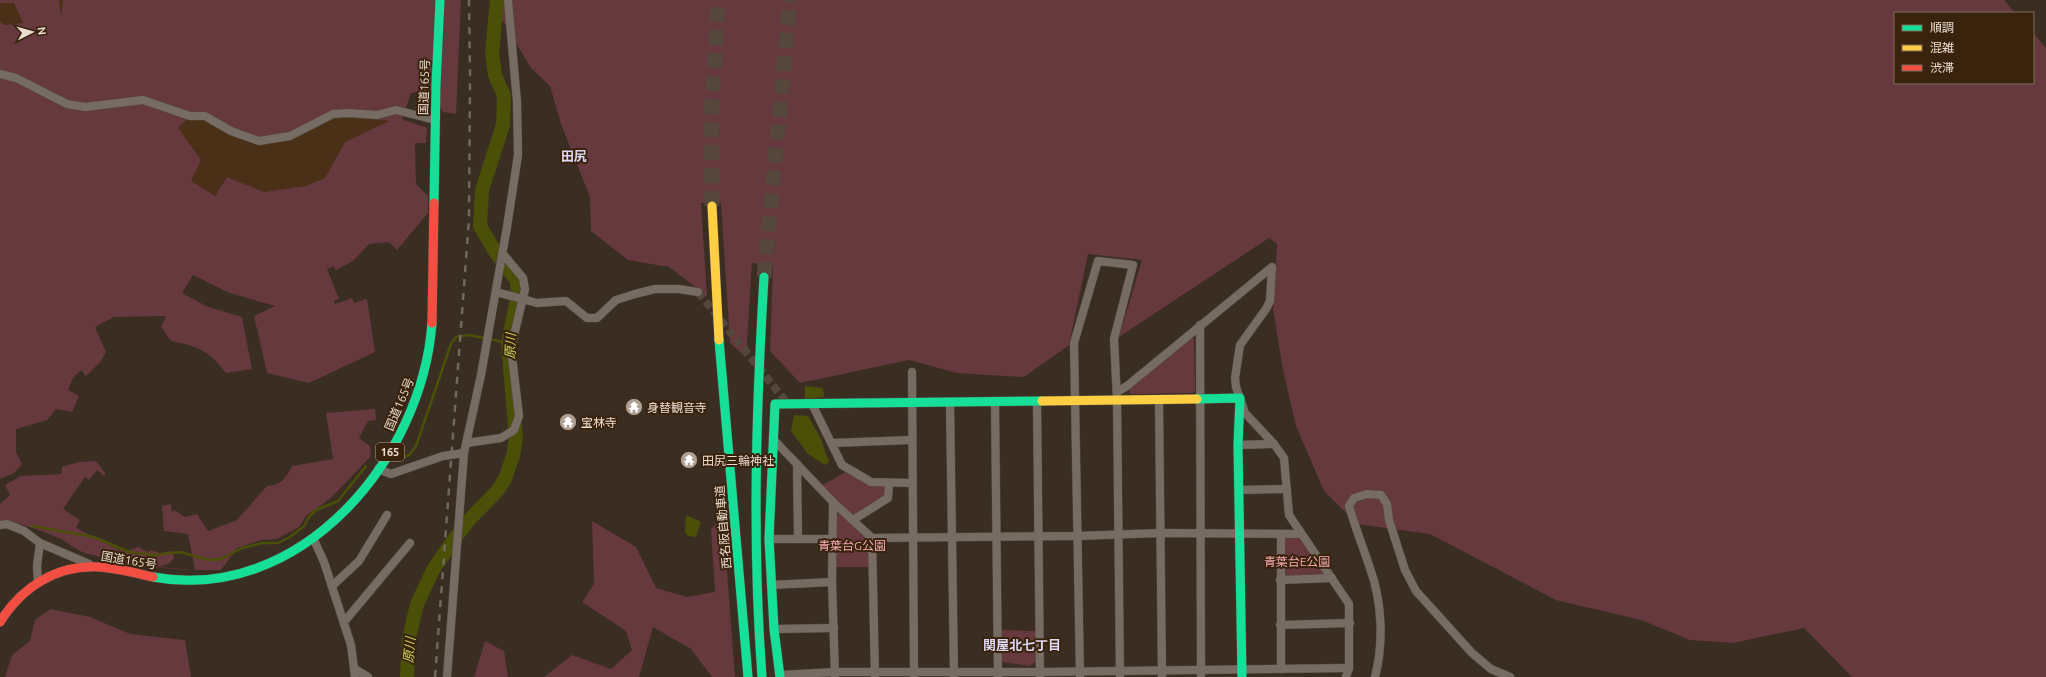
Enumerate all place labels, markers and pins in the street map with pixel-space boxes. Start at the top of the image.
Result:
temple icon: 身替観音寺 [624,397,644,417]
place label: 身替観音寺 [647,401,707,414]
temple icon: 宝林寺 [558,412,578,432]
place label: 宝林寺 [581,416,617,429]
temple icon: 田尻三輪神社 [679,450,699,470]
place label: 田尻三輪神社 [702,454,774,467]

